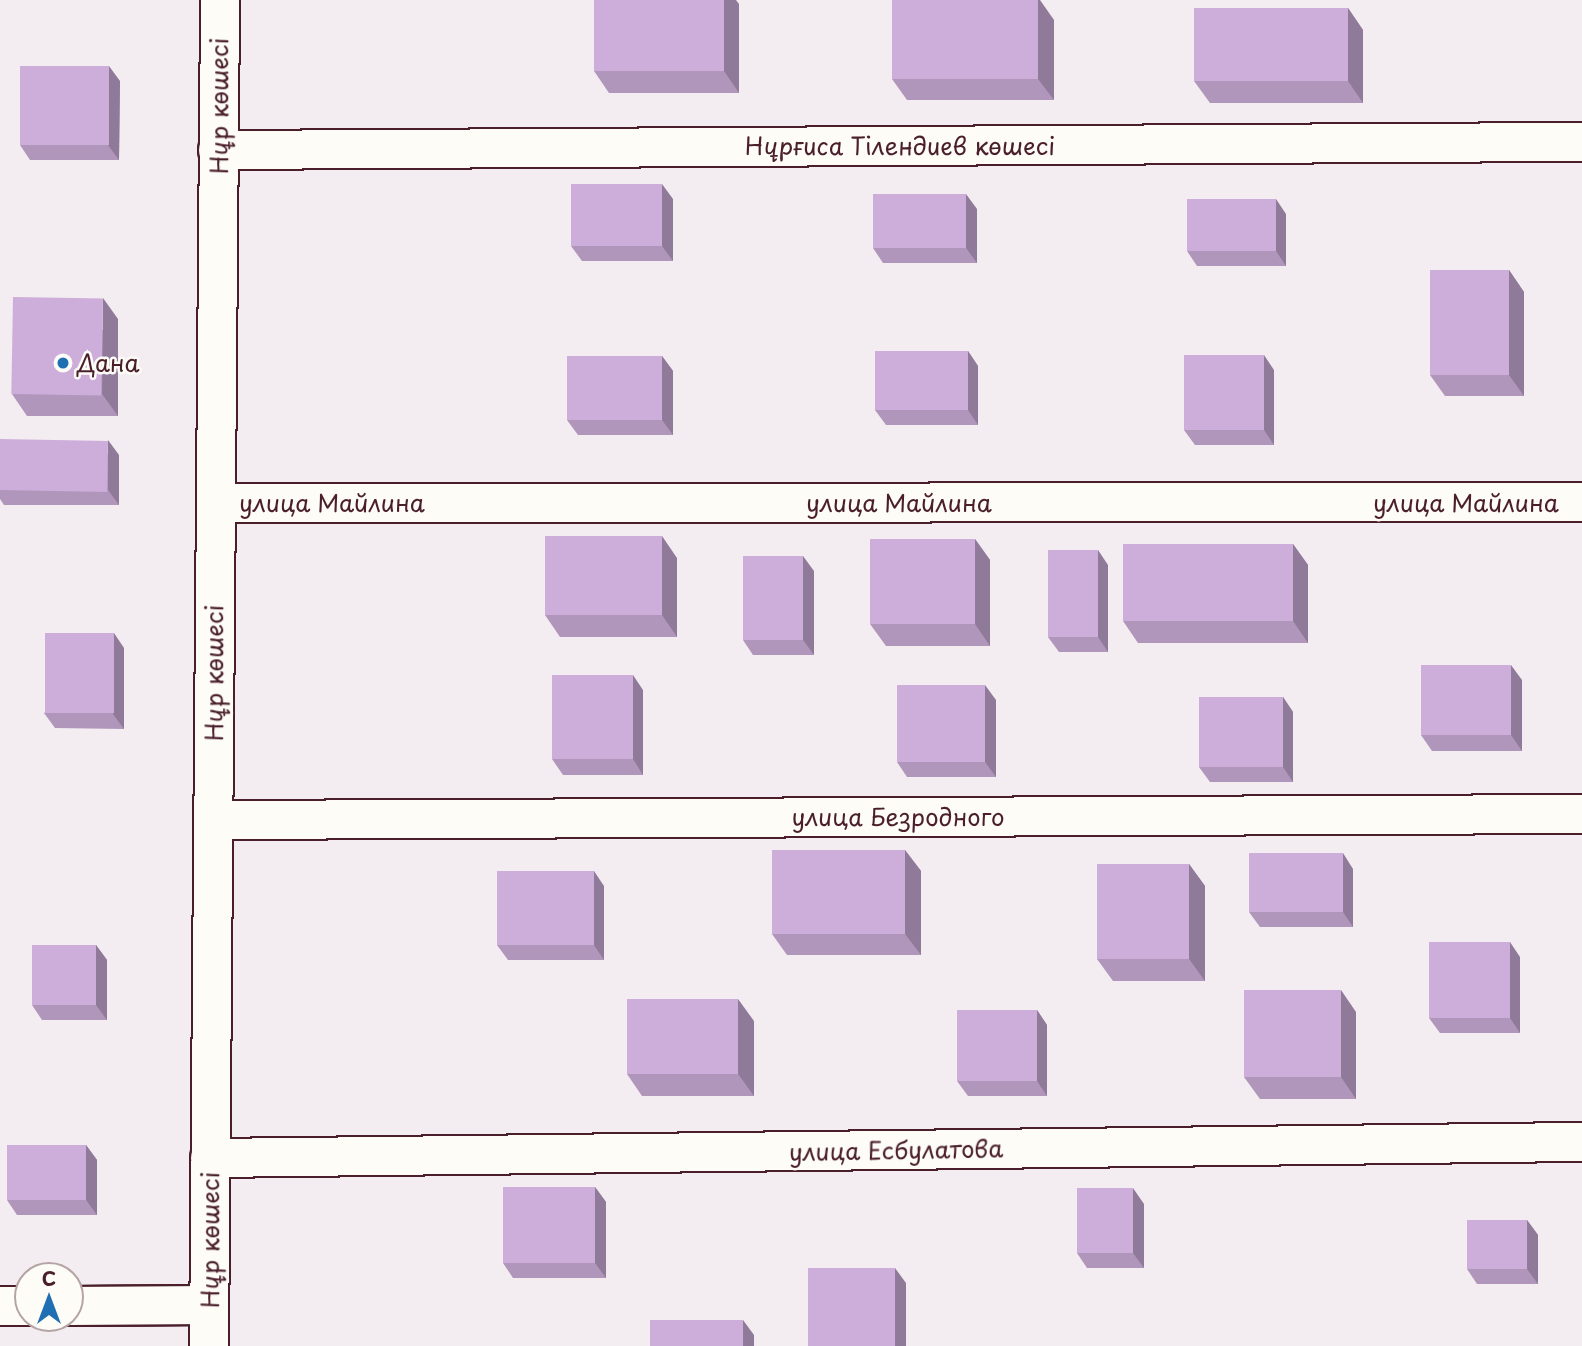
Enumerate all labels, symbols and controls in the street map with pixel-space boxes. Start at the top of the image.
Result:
street label: Нұр көшесі [205,38,233,174]
street label: Нұрғиса Тілендиев көшесі [743,132,1057,160]
place label: Дана [77,349,140,377]
marker: Дана [55,355,71,371]
street label: улица Майлина [238,489,426,517]
street label: улица Майлина [805,489,993,517]
street label: улица Майлина [1372,489,1560,517]
street label: Нұр көшесі [200,605,228,741]
street label: улица Безродного [791,803,1005,831]
street label: улица Есбулатова [788,1134,1004,1166]
street label: Нұр көшесі [196,1172,224,1308]
north arrow [14,1262,84,1332]
text: С [42,1264,56,1292]

